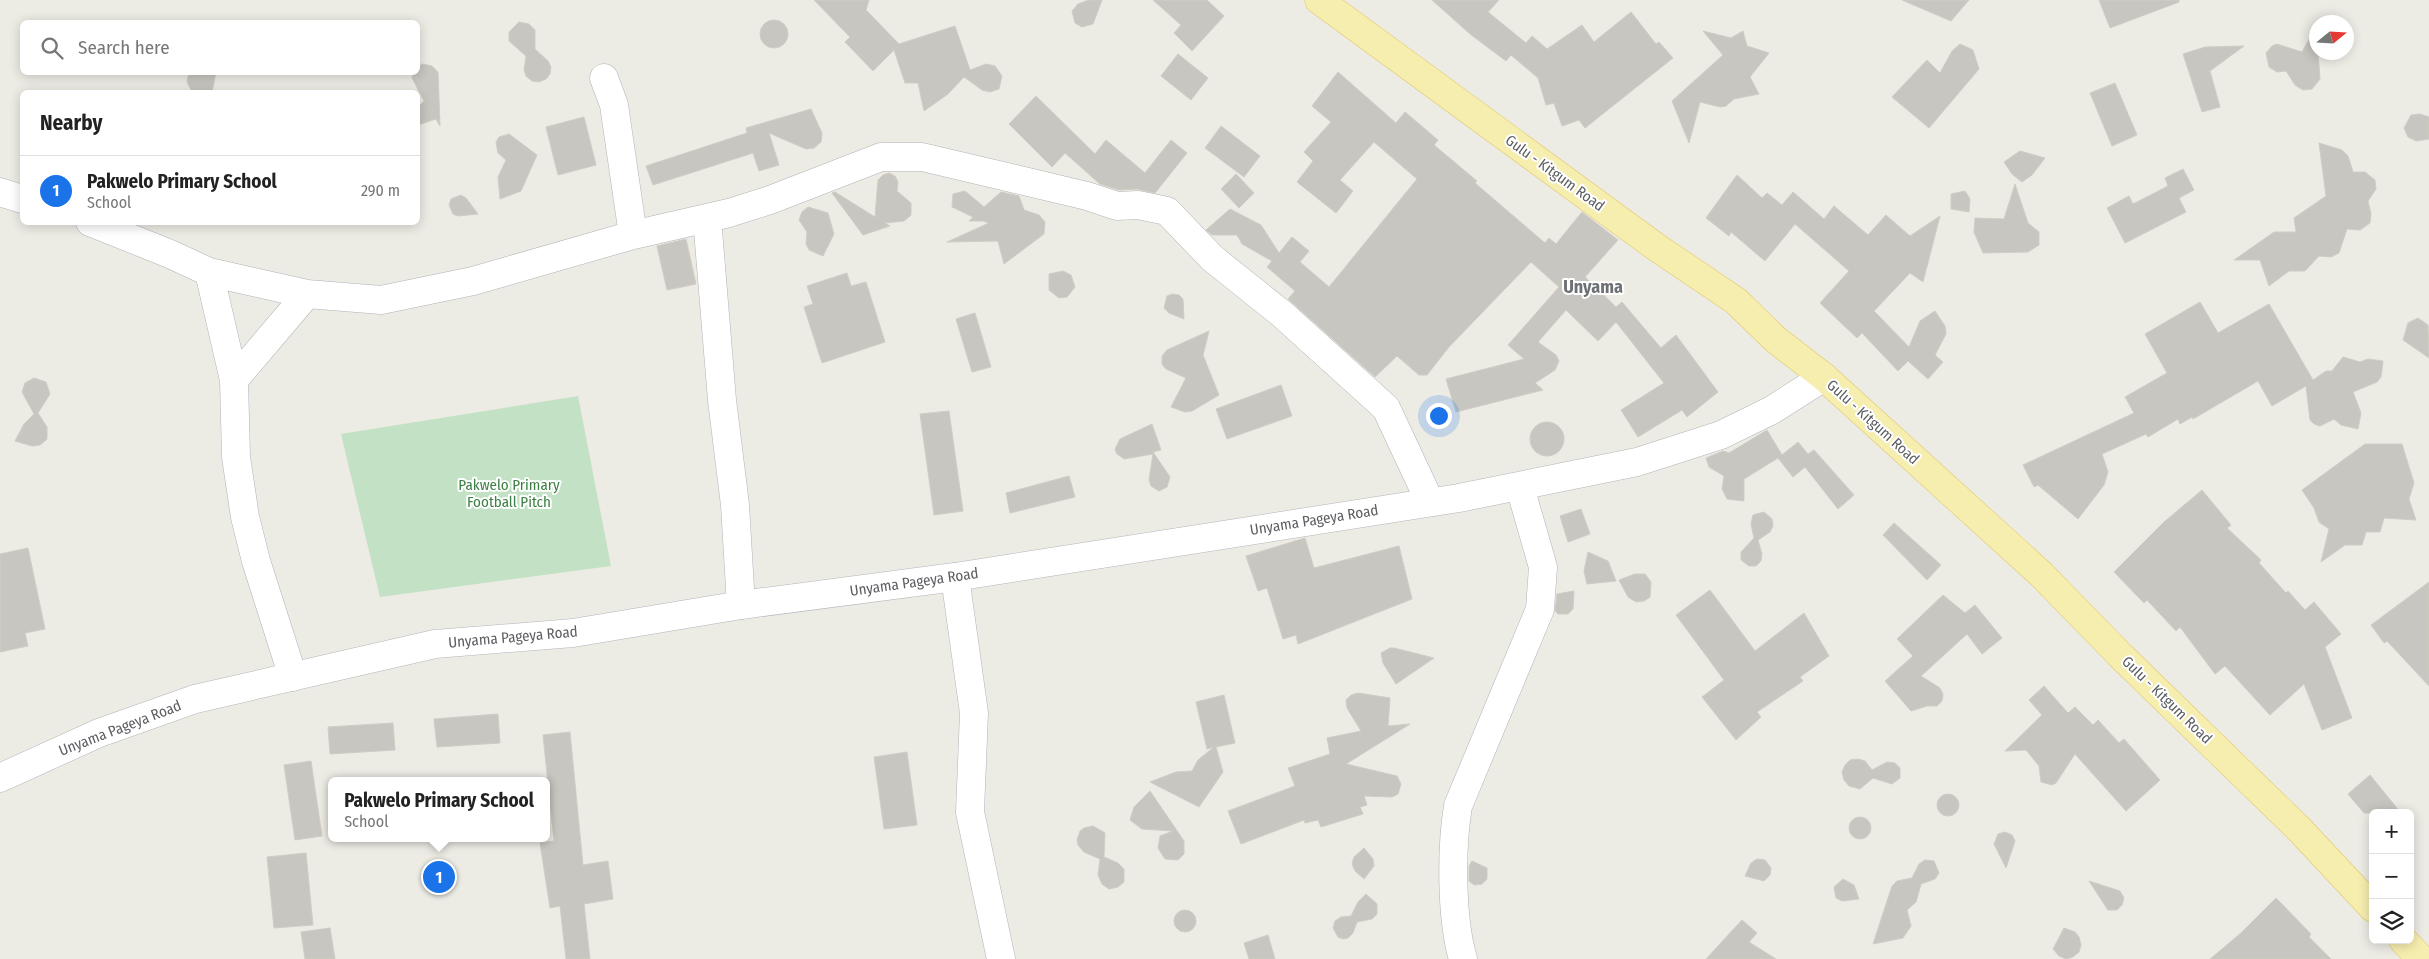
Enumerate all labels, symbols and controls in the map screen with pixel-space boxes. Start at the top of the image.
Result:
north arrow [2309,15,2354,60]
search box [20,20,420,75]
icon: search [38,34,66,62]
text: Search here [78,36,170,59]
text: Nearby [40,110,102,136]
street label: Gulu - Kitgum Road [1502,131,1608,215]
text: Pakwelo Primary School [87,170,277,193]
text: 1 [53,181,59,200]
text: 290 m [361,181,400,200]
text: School [87,193,131,212]
district label: Unyama [1563,276,1623,298]
street label: Gulu - Kitgum Road [1823,376,1923,468]
your location [1426,403,1452,429]
park label: Pakwelo Primary Football Pitch [458,476,560,511]
street label: Unyama Pageya Road [1249,501,1379,539]
street label: Unyama Pageya Road [849,564,979,600]
street label: Unyama Pageya Road [448,622,578,652]
street label: Gulu - Kitgum Road [2118,652,2216,748]
street label: Unyama Pageya Road [56,696,184,760]
popup [328,777,550,842]
text: Pakwelo Primary School [344,789,534,812]
map controls [2369,809,2414,944]
button: + [2369,809,2414,854]
text: School [344,812,388,831]
button: − [2369,854,2414,899]
pin: 1 [423,858,455,896]
button: layers [2369,899,2414,944]

